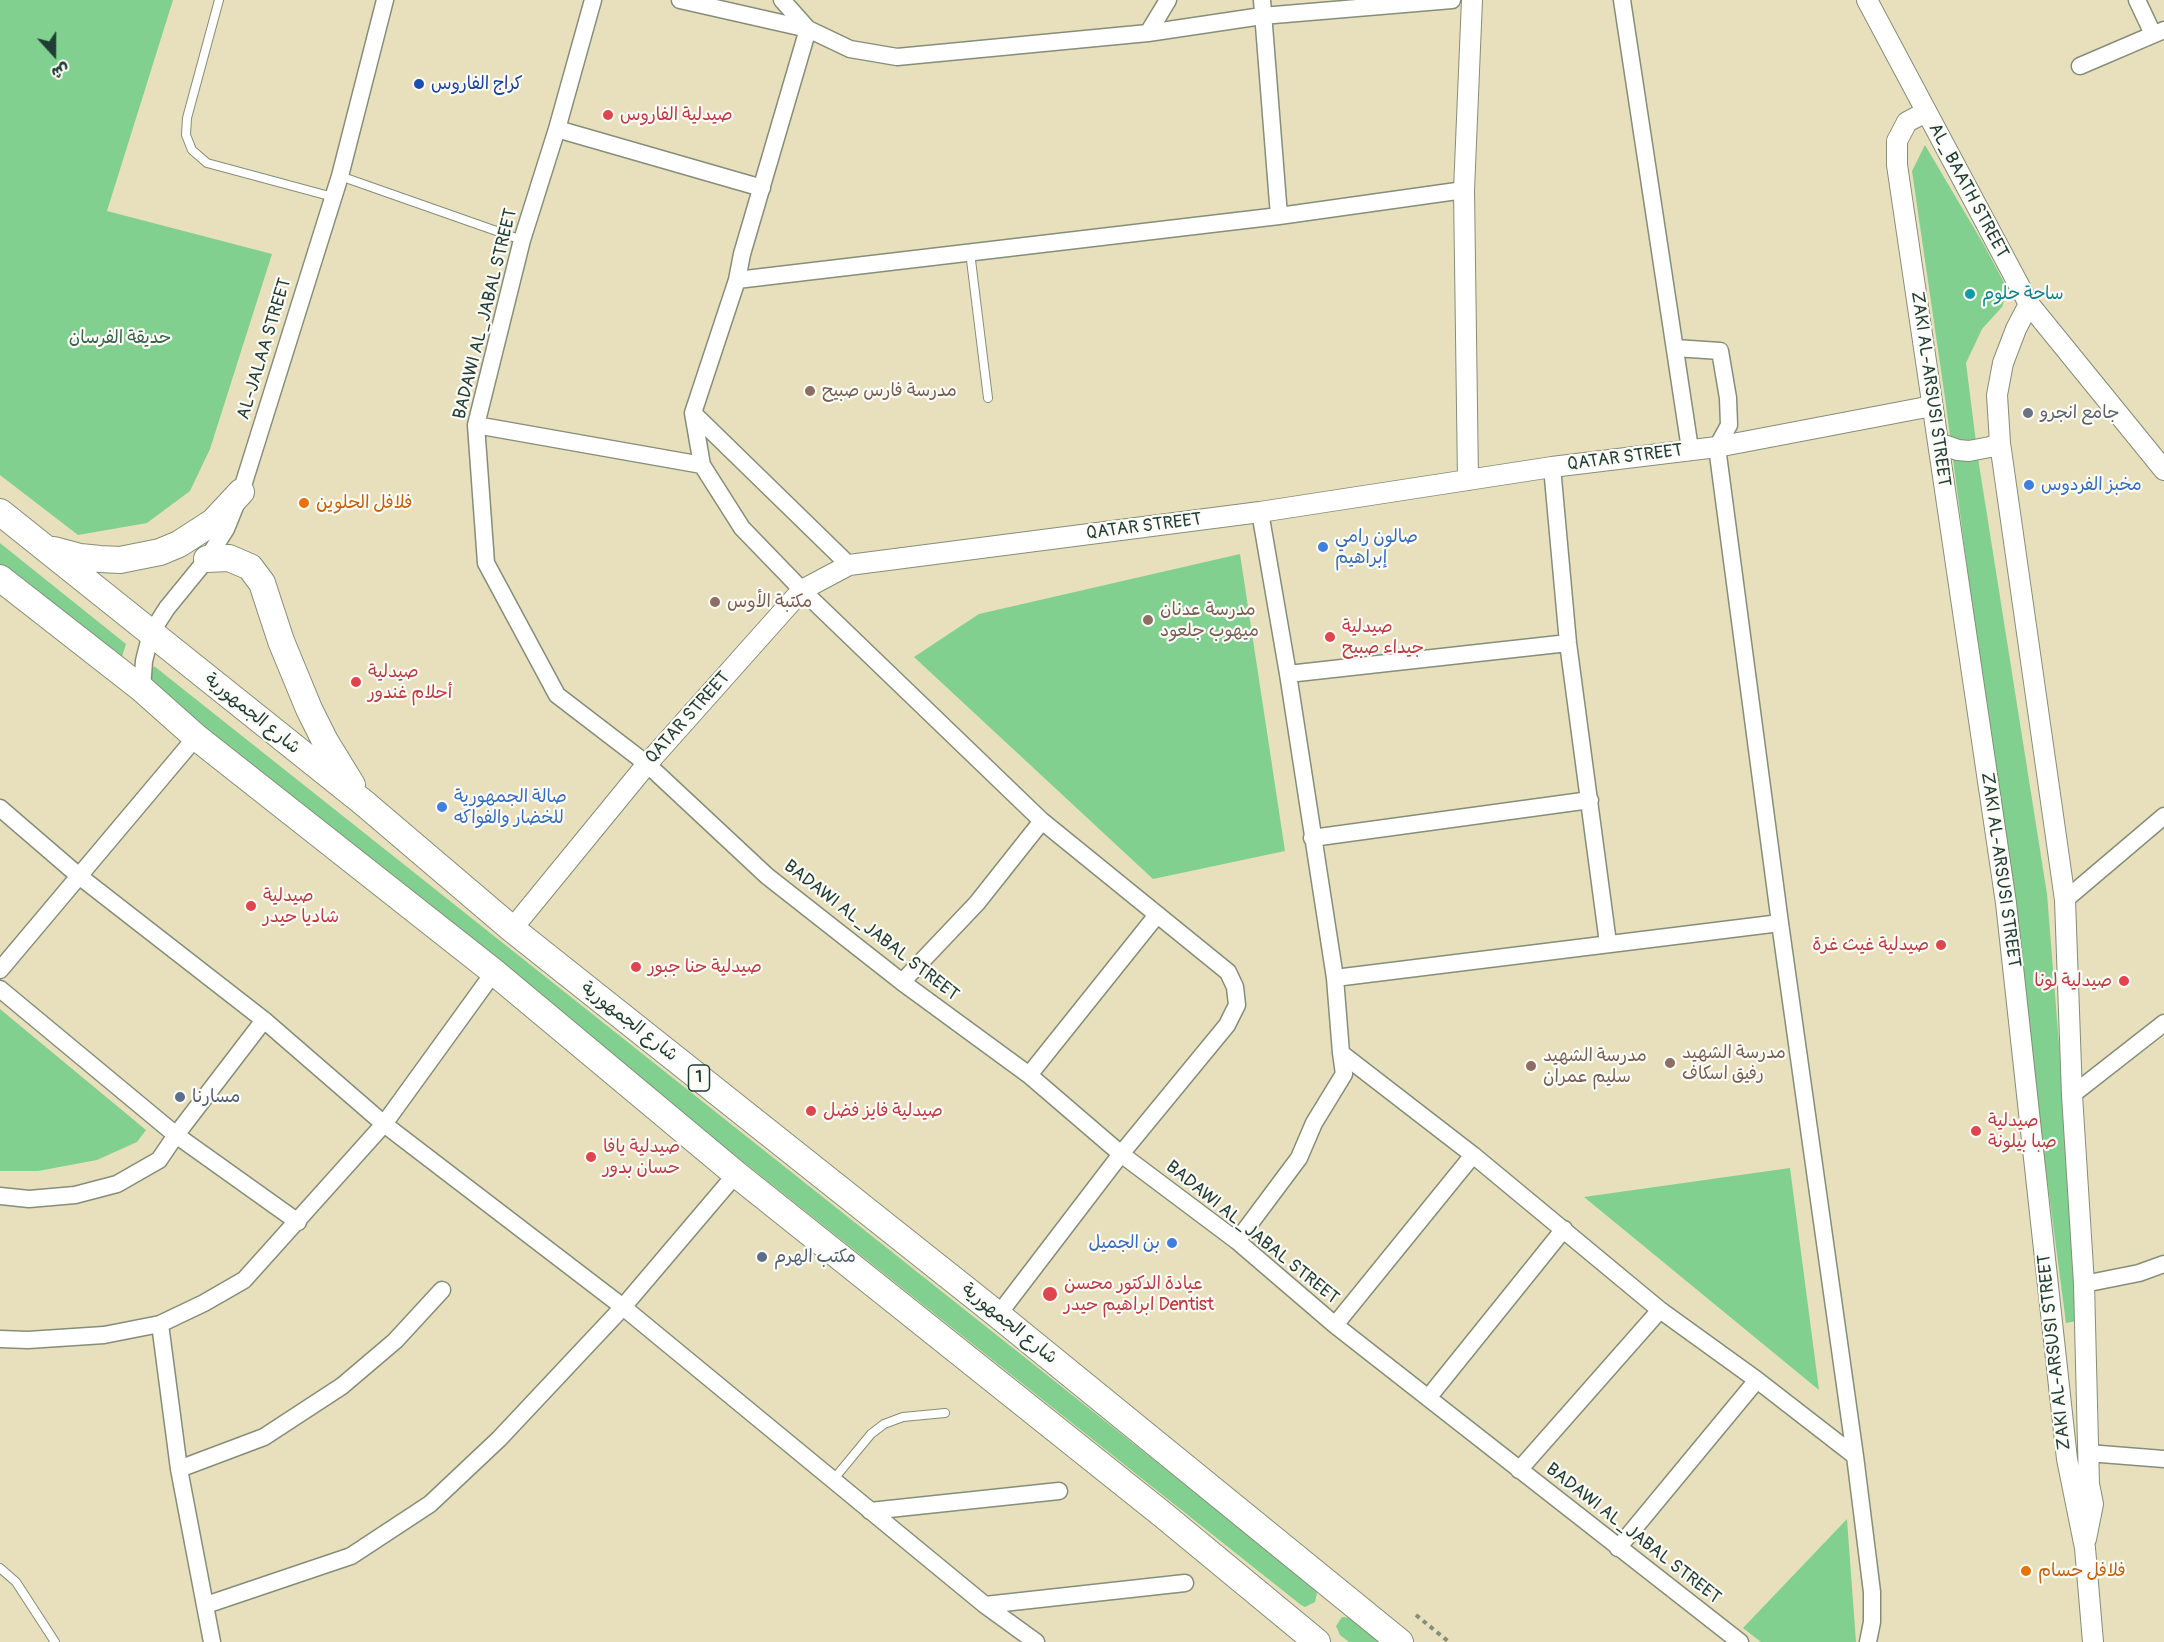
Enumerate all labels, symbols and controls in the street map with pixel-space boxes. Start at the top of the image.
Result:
north arrow [24,24,84,84]
text: ش [49,58,72,83]
place label: كراج الفاروس [431,73,523,95]
marker: كراج الفاروس [412,77,426,91]
place label: صيدلية الفاروس [620,104,733,126]
marker: صيدلية الفاروس [601,108,615,122]
street label: AL_BAATH STREET [1923,120,2013,262]
street label: BADAWI AL_JABAL STREET [449,206,523,422]
street label: AL-JALAA STREET [233,276,297,422]
place label: ساحة حلوم [1982,283,2064,305]
marker: ساحة حلوم [1963,287,1977,301]
street label: ZAKI AL-ARSUSI STREET [1906,290,1954,488]
park label: حديقة الفرسان [69,327,171,349]
place label: مدرسة فارس صبيح [822,380,957,402]
marker: مدرسة فارس صبيح [803,384,817,398]
place label: جامع انجرو [2040,402,2120,424]
marker: جامع انجرو [2021,406,2035,420]
street label: QATAR STREET [1566,440,1684,476]
place label: مخبز الفردوس [2041,474,2142,496]
marker: مخبز الفردوس [2022,478,2036,492]
place label: فلافل الحلوين [316,492,412,514]
marker: فلافل الحلوين [297,496,311,510]
street label: QATAR STREET [1085,509,1203,545]
place label: صالون رامي إبراهيم [1335,526,1418,568]
marker: صالون رامي إبراهيم [1316,540,1330,554]
place label: مكتبة الأوس [727,591,812,613]
marker: مكتبة الأوس [708,595,722,609]
place label: مدرسة عدنان ميهوب جلعود [1160,599,1259,642]
marker: مدرسة عدنان ميهوب جلعود [1141,613,1155,627]
place label: صيدلية جيداء صبيح [1342,616,1424,658]
marker: صيدلية جيداء صبيح [1323,630,1337,644]
place label: صيدلية أحلام غندور [368,661,452,704]
street label: QATAR STREET [641,668,735,768]
street label: شارع الجمهورية [200,669,304,759]
marker: صيدلية أحلام غندور [349,675,363,689]
street label: ZAKI AL-ARSUSI STREET [1976,771,2024,969]
place label: صالة الجمهورية للخضار والفواكه [454,786,567,828]
marker: صالة الجمهورية للخضار والفواكه [435,800,449,814]
street label: BADAWI AL_JABAL STREET [779,856,963,1006]
place label: صيدلية شاديا حيدر [263,885,339,928]
marker: صيدلية شاديا حيدر [244,899,258,913]
place label: صيدلية غيث غرة [1812,934,1929,956]
marker: صيدلية غيث غرة [1934,938,1948,952]
place label: صيدلية حنا جبور [648,956,762,978]
marker: صيدلية حنا جبور [629,960,643,974]
place label: صيدلية لونا [2034,970,2112,992]
marker: صيدلية لونا [2117,974,2131,988]
street label: شارع الجمهورية [576,977,682,1067]
place label: مدرسة الشهيد رفيق اسكاف [1682,1042,1786,1084]
place label: مدرسة الشهيد سليم عمران [1543,1045,1647,1088]
marker: مدرسة الشهيد رفيق اسكاف [1663,1056,1677,1070]
marker: مدرسة الشهيد سليم عمران [1524,1059,1538,1073]
road number: 1 [688,1065,710,1091]
place label: مسارنا [192,1086,240,1108]
marker: مسارنا [173,1090,187,1104]
place label: صيدلية فايز فضل [823,1100,943,1122]
marker: صيدلية فايز فضل [804,1104,818,1118]
place label: صيدلية صبا بيلونة [1988,1110,2057,1152]
marker: صيدلية صبا بيلونة [1969,1124,1983,1138]
place label: صيدلية يافا حسان بدور [603,1136,680,1178]
marker: صيدلية يافا حسان بدور [584,1150,598,1164]
street label: BADAWI AL_JABAL STREET [1161,1157,1343,1309]
place label: بن الجميل [1088,1232,1160,1254]
marker: بن الجميل [1165,1236,1179,1250]
place label: مكتب الهرم [774,1246,856,1268]
marker: مكتب الهرم [755,1250,769,1264]
street label: ZAKI AL-ARSUSI STREET [2034,1253,2076,1451]
place label: عيادة الدكتور محسن ابراهيم حيدر Dentist [1064,1273,1214,1316]
street label: شارع الجمهورية [957,1279,1061,1369]
marker: عيادة الدكتور محسن ابراهيم حيدر Dentist [1041,1285,1059,1303]
street label: BADAWI AL_JABAL STREET [1541,1459,1725,1609]
place label: فلافل حسام [2038,1560,2126,1582]
marker: فلافل حسام [2019,1564,2033,1578]

